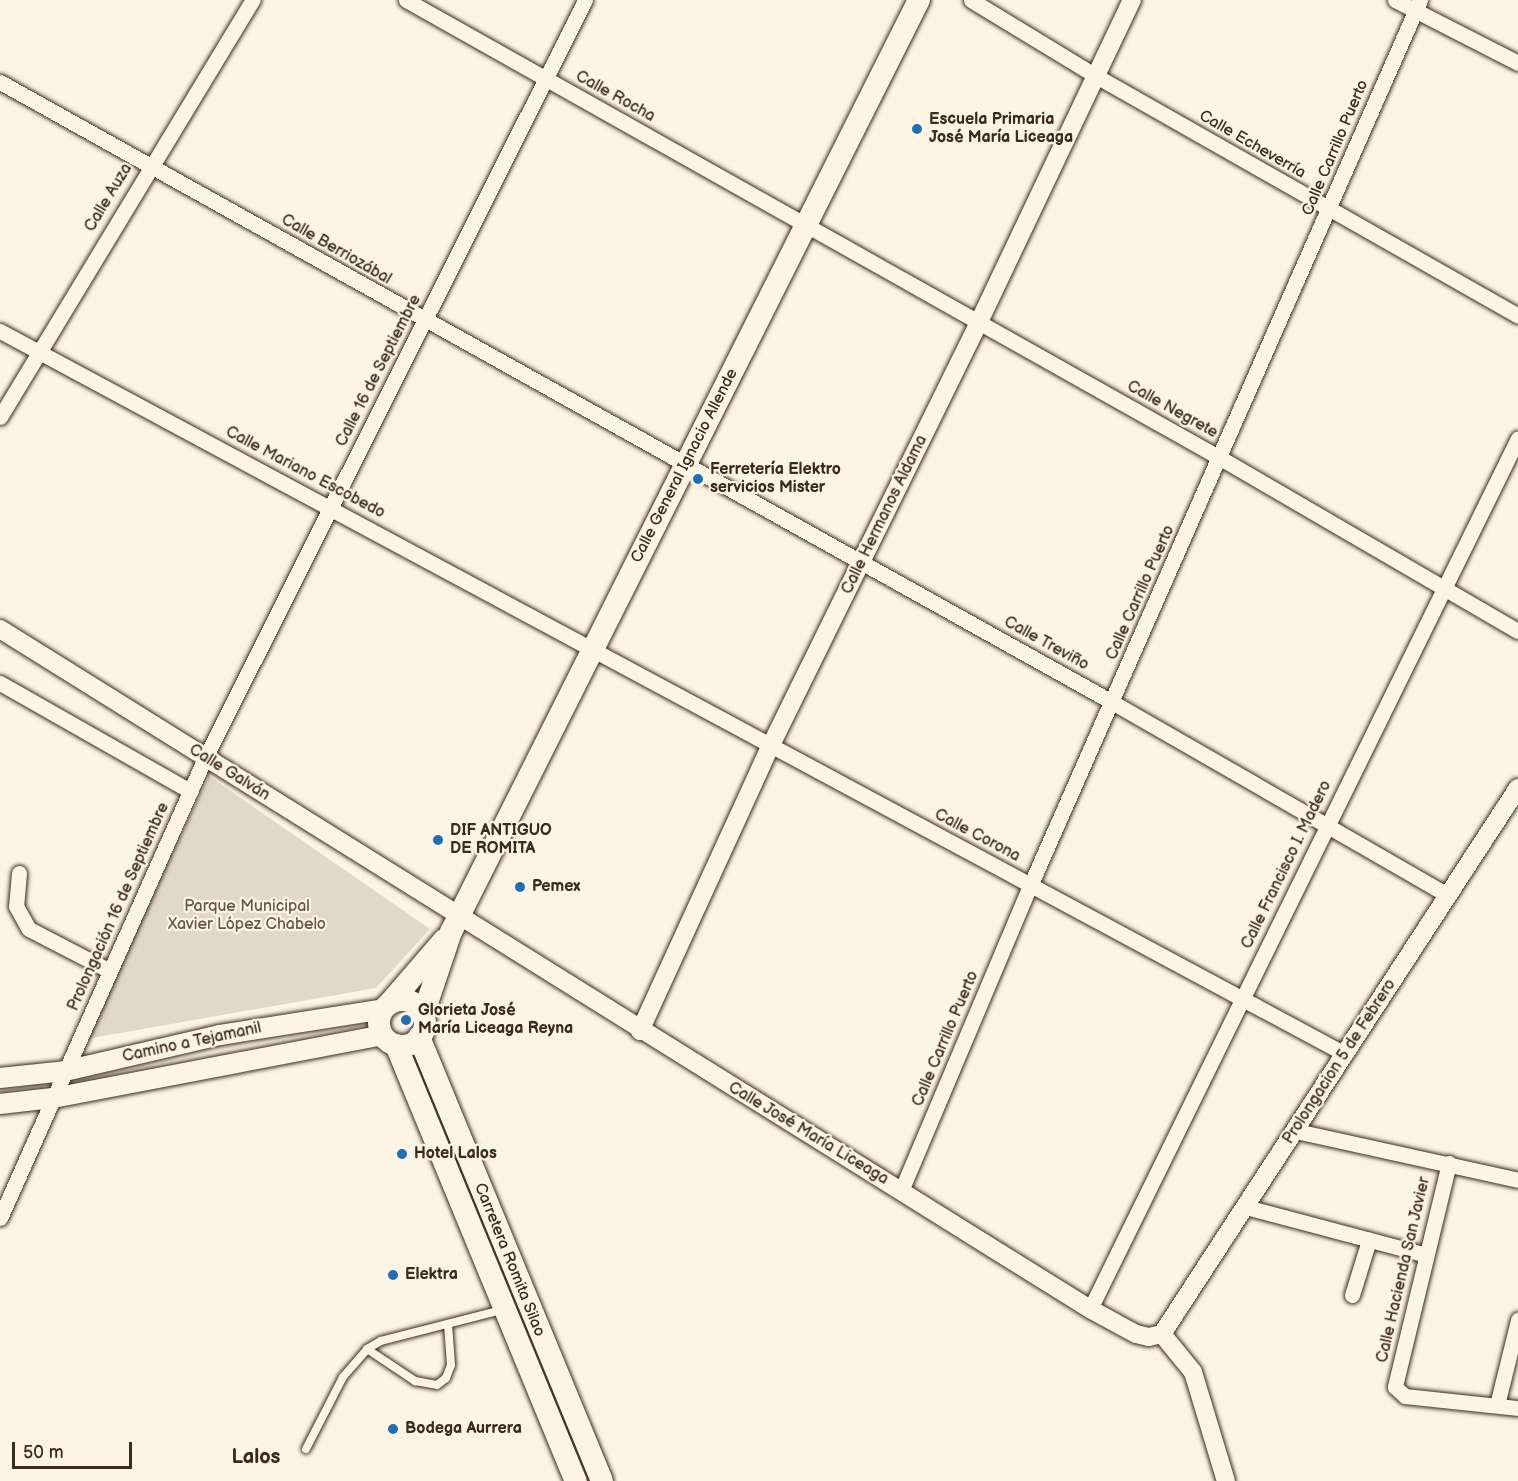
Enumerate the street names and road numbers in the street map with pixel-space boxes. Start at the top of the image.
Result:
street label: Calle Rocha [572,67,658,127]
street label: Calle Carrillo Puerto [1299,77,1373,219]
street label: Calle Echeverría [1195,107,1309,183]
street label: Calle Auza [81,160,137,236]
street label: Calle Berriozábal [277,211,395,289]
street label: Calle 16 de Septiembre [332,292,426,450]
street label: Calle General Ignacio Allende [628,366,742,566]
street label: Calle Negrete [1123,377,1221,443]
street label: Calle Mariano Escobedo [222,423,388,523]
street label: Calle Hermanos Aldama [838,432,932,598]
street label: Calle Carrillo Puerto [1103,523,1179,663]
street label: Calle Treviño [1000,613,1092,675]
street label: Calle Galván [185,741,273,805]
street label: Calle Francisco I. Madero [1238,778,1336,952]
street label: Prolongación 16 de Septiembre [64,800,174,1014]
street label: Calle Corona [931,805,1023,867]
street label: Calle Carrillo Puerto [909,968,983,1110]
street label: Prolongacion 5 de Febrero [1279,976,1401,1148]
street label: Camino a Tejamanil [120,1019,264,1067]
street label: Calle José María Liceaga [724,1078,892,1190]
street label: Calle Hacienda San Javier [1373,1175,1435,1365]
street label: Carretera Romita Silao [469,1180,549,1340]

